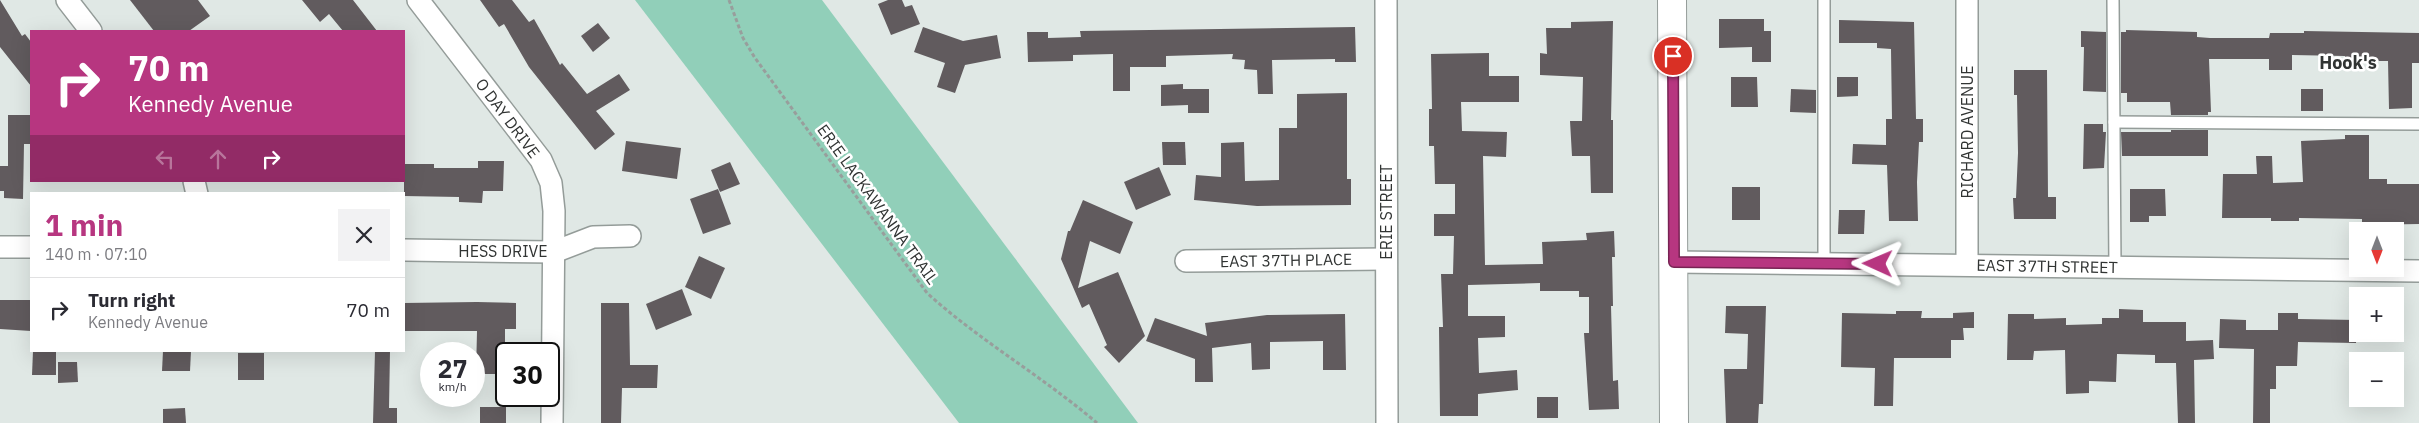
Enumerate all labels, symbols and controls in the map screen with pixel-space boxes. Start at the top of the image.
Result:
pin [1652,35,1694,77]
icon: arrive [1659,42,1687,70]
text: 70 m [128,45,210,91]
icon: right [45,50,110,115]
district label: Hook's [2319,51,2377,74]
street label: RICHARD AVENUE [1957,65,1977,199]
street label: O DAY DRIVE [472,74,544,162]
text: Kennedy Avenue [128,89,293,118]
street label: ERIE LACKAWANNA TRAIL [813,120,943,288]
icon: left [151,145,179,173]
icon: ahead [204,145,232,173]
icon: right [257,145,285,173]
street label: ERIE STREET [1376,164,1396,260]
text: 1 min [45,205,123,244]
button: close [338,209,390,261]
north arrow [2349,222,2404,278]
map controls [2349,222,2404,407]
position arrow [1851,237,1903,289]
street label: HESS DRIVE [458,241,548,261]
text: 140 m · 07:10 [45,244,147,264]
street label: EAST 37TH PLACE [1220,249,1352,271]
street label: EAST 37TH STREET [1976,255,2118,277]
button: + [2349,287,2404,342]
text: Turn right [88,288,175,312]
icon: right [45,296,73,324]
text: 70 m [346,298,390,322]
text: Kennedy Avenue [88,312,208,332]
speed limit sign: 30 [495,342,560,407]
text: 27 [437,352,468,385]
button: − [2349,352,2404,407]
text: km/h [438,379,467,394]

